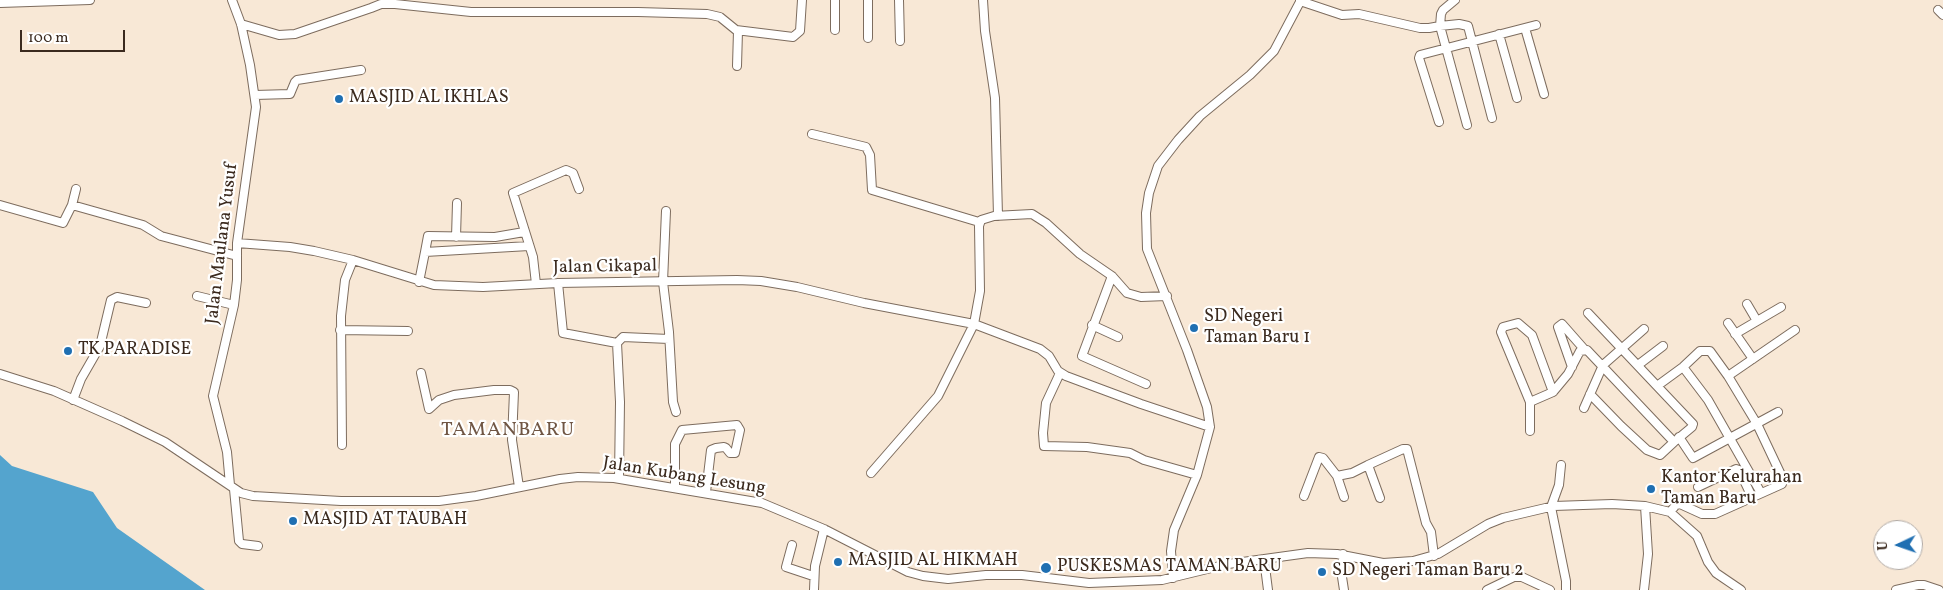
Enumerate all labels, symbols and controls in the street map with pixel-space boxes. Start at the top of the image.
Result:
scale bar [22,20,128,52]
text: 100 m [28,28,68,49]
place label: MASJID AL IKHLAS [349,88,509,110]
marker: MASJID AL IKHLAS [333,93,345,105]
street label: Jalan Maulana Yusuf [202,162,244,326]
street label: Jalan Cikapal [553,256,657,280]
place label: SD Negeri Taman Baru 1 [1204,307,1310,350]
marker: SD Negeri Taman Baru 1 [1188,322,1200,334]
place label: TK PARADISE [78,340,191,362]
marker: TK PARADISE [62,345,74,357]
district label: TAMANBARU [440,419,576,443]
street label: Jalan Kubang Lesung [601,453,767,501]
place label: Kantor Kelurahan Taman Baru [1661,468,1802,510]
marker: Kantor Kelurahan Taman Baru [1645,483,1657,495]
place label: MASJID AT TAUBAH [303,510,467,532]
marker: MASJID AT TAUBAH [287,515,299,527]
north arrow [1873,520,1923,570]
text: U [1874,540,1893,551]
place label: MASJID AL HIKMAH [848,551,1018,573]
marker: MASJID AL HIKMAH [832,556,844,568]
place label: PUSKESMAS TAMAN BARU [1057,557,1282,579]
marker: PUSKESMAS TAMAN BARU [1039,561,1053,575]
place label: SD Negeri Taman Baru 2 [1332,561,1524,583]
marker: SD Negeri Taman Baru 2 [1316,566,1328,578]

